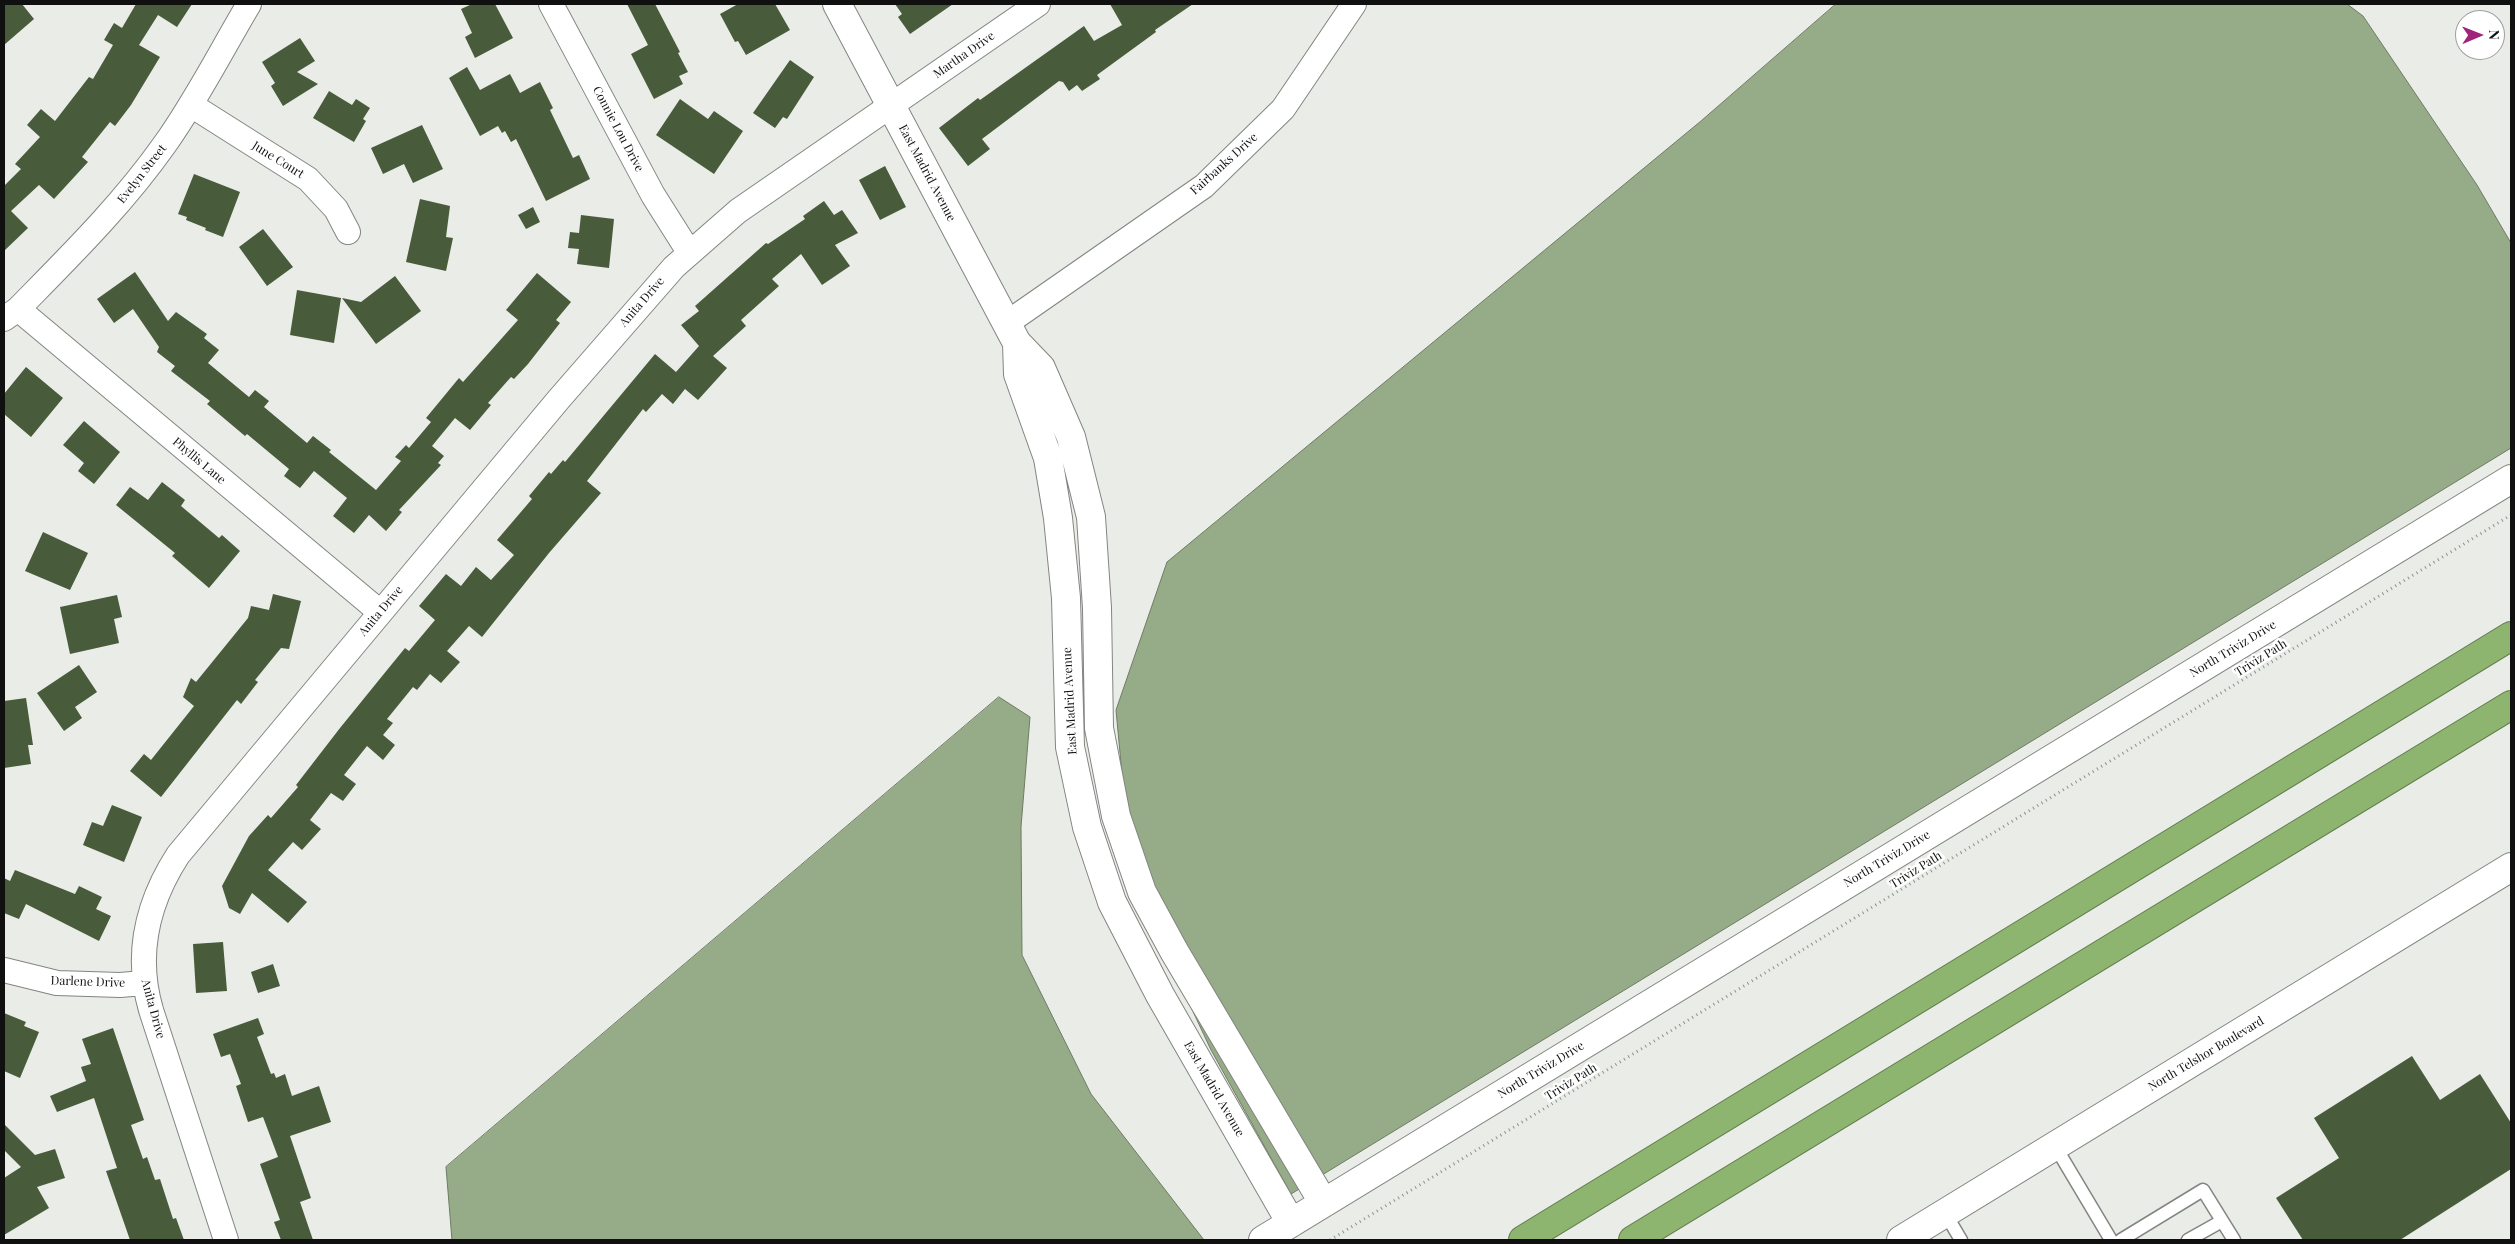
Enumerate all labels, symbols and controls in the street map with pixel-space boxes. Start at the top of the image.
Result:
north arrow [2455,10,2505,60]
street label: Martha Drive [931,29,997,81]
text: N [2485,30,2504,40]
street label: Connie Lou Drive [589,84,647,174]
street label: East Madrid Avenue [895,122,959,224]
street label: Fairbanks Drive [1187,130,1261,198]
street label: June Court [249,138,307,182]
street label: Evelyn Street [114,142,170,206]
street label: Anita Drive [617,274,667,330]
street label: Phyllis Lane [170,435,228,487]
street label: Anita Drive [356,583,406,639]
street label: North Triviz Drive [2187,618,2279,680]
street label: Triviz Path [2232,636,2290,680]
street label: East Madrid Avenue [1060,647,1080,755]
street label: North Triviz Drive [1841,828,1933,890]
street label: Triviz Path [1887,848,1945,892]
street label: Darlene Drive [50,974,126,990]
street label: Anita Drive [138,978,168,1040]
street label: North Telshor Boulevard [2146,1014,2266,1094]
street label: East Madrid Avenue [1181,1039,1247,1139]
street label: North Triviz Drive [1495,1039,1587,1101]
street label: Triviz Path [1542,1060,1600,1104]

